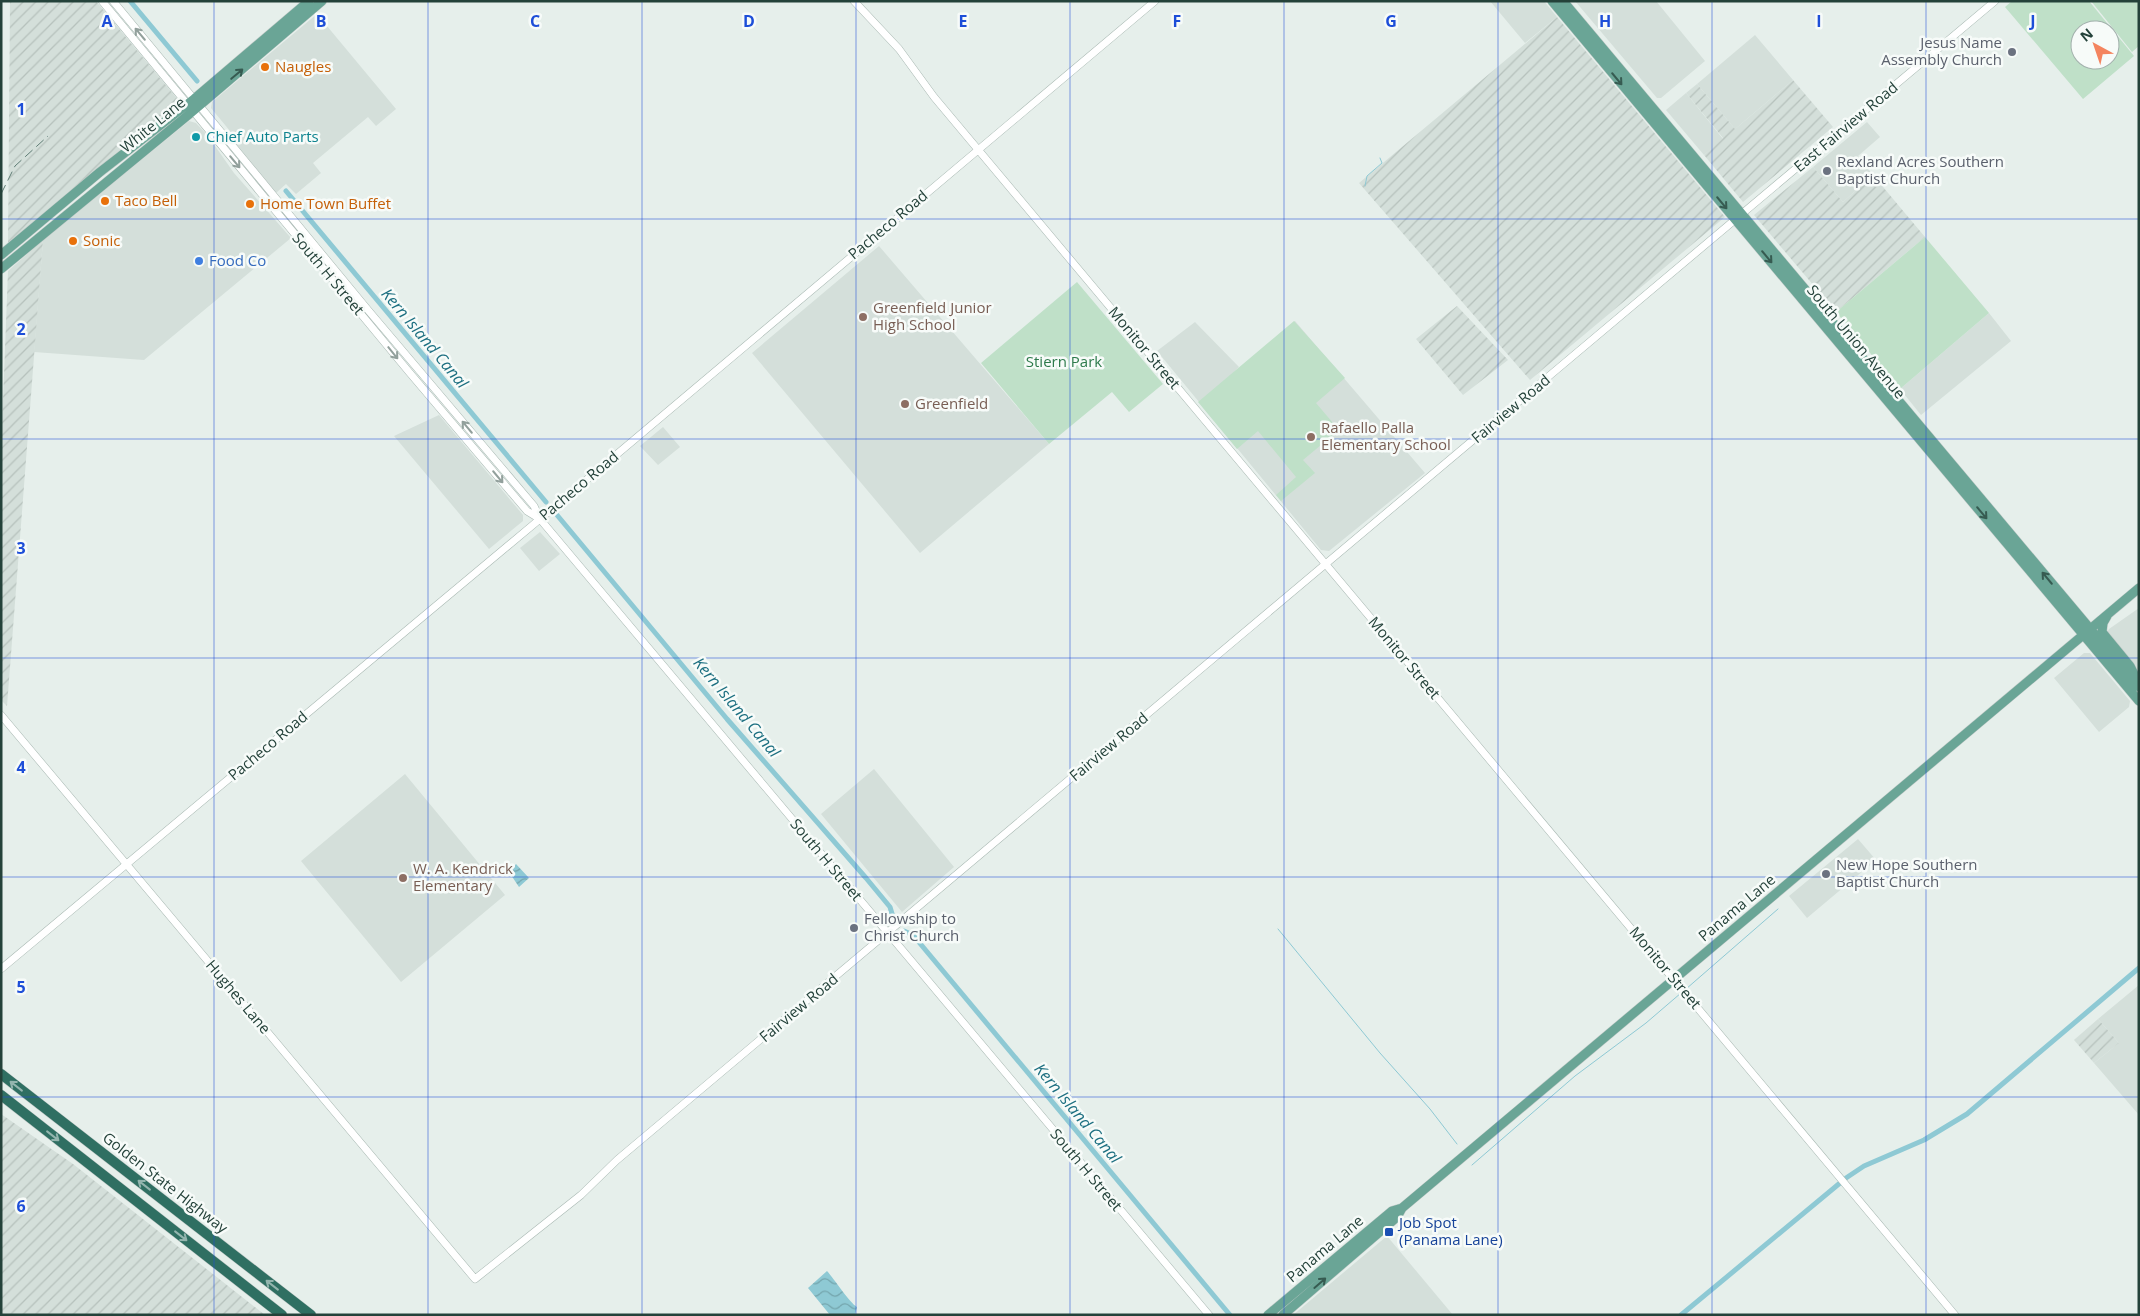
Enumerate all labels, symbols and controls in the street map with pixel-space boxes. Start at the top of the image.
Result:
text: A [101,10,113,32]
text: B [316,10,326,32]
text: C [530,10,540,32]
text: D [743,10,755,32]
text: E [959,10,968,32]
text: F [1173,10,1181,32]
text: G [1385,10,1397,32]
text: H [1599,10,1611,32]
text: I [1816,10,1822,32]
text: J [2028,10,2036,32]
north arrow [2070,20,2120,70]
text: N [2076,24,2097,46]
one-way arrow [135,28,146,41]
place label: Jesus Name Assembly Church [1881,32,2002,69]
marker: Jesus Name Assembly Church [2006,46,2018,58]
place label: Naugles [275,56,331,76]
marker: Naugles [259,61,271,73]
one-way arrow [230,68,243,79]
one-way arrow [1612,72,1623,85]
street label: East Fairview Road [1789,77,1902,176]
street label: White Lane [116,92,189,157]
text: 1 [16,98,26,120]
place label: Chief Auto Parts [206,126,319,146]
marker: Chief Auto Parts [190,131,202,143]
place label: Rexland Acres Southern Baptist Church [1837,151,2004,188]
one-way arrow [229,155,240,168]
marker: Rexland Acres Southern Baptist Church [1821,165,1833,177]
street label: Pacheco Road [843,185,931,263]
place label: Taco Bell [115,190,177,210]
place label: Home Town Buffet [260,193,391,213]
marker: Taco Bell [99,195,111,207]
one-way arrow [1716,197,1727,210]
marker: Home Town Buffet [244,198,256,210]
street label: South H Street [288,228,369,319]
place label: Sonic [83,230,120,250]
marker: Sonic [67,235,79,247]
place label: Food Co [209,250,266,270]
one-way arrow [1761,250,1772,263]
marker: Food Co [193,255,205,267]
street label: South Union Avenue [1803,280,1910,403]
water label: Kern Island Canal [377,283,474,393]
place label: Greenfield Junior High School [873,297,992,334]
street label: Monitor Street [1104,302,1185,393]
marker: Greenfield Junior High School [857,311,869,323]
text: 2 [16,318,26,340]
one-way arrow [387,346,398,359]
park label: Stiern Park [1026,351,1102,371]
street label: Fairview Road [1467,369,1554,447]
place label: Greenfield [915,393,988,413]
marker: Greenfield [899,398,911,410]
place label: Rafaello Palla Elementary School [1321,417,1451,454]
one-way arrow [461,420,472,433]
marker: Rafaello Palla Elementary School [1305,431,1317,443]
street label: Pacheco Road [534,446,622,524]
one-way arrow [492,470,503,483]
one-way arrow [1976,507,1987,520]
text: 3 [16,537,26,559]
one-way arrow [2042,572,2053,585]
street label: Monitor Street [1364,612,1445,703]
water label: Kern Island Canal [689,652,786,762]
street label: Pacheco Road [223,706,311,784]
street label: Fairview Road [1065,707,1152,785]
text: 4 [16,756,26,778]
street label: South H Street [786,814,867,905]
place label: New Hope Southern Baptist Church [1836,854,1978,891]
place label: W. A. Kendrick Elementary [413,858,513,895]
marker: New Hope Southern Baptist Church [1820,868,1832,880]
street label: Panama Lane [1694,869,1779,945]
marker: W. A. Kendrick Elementary [397,872,409,884]
place label: Fellowship to Christ Church [864,908,959,945]
marker: Fellowship to Christ Church [848,922,860,934]
street label: Monitor Street [1625,922,1706,1013]
street label: Hughes Lane [202,955,276,1038]
street label: Fairview Road [755,968,842,1046]
text: 5 [16,976,26,998]
water label: Kern Island Canal [1030,1058,1127,1168]
one-way arrow [10,1080,23,1091]
street label: South H Street [1046,1124,1127,1215]
street label: Golden State Highway [99,1127,233,1238]
one-way arrow [47,1130,60,1141]
one-way arrow [138,1180,151,1191]
text: 6 [16,1195,26,1217]
street label: Panama Lane [1282,1210,1367,1286]
place label: Job Spot (Panama Lane) [1397,1212,1503,1249]
marker: Job Spot (Panama Lane) [1383,1226,1395,1238]
one-way arrow [174,1231,188,1241]
one-way arrow [1313,1277,1326,1289]
one-way arrow [266,1279,279,1290]

